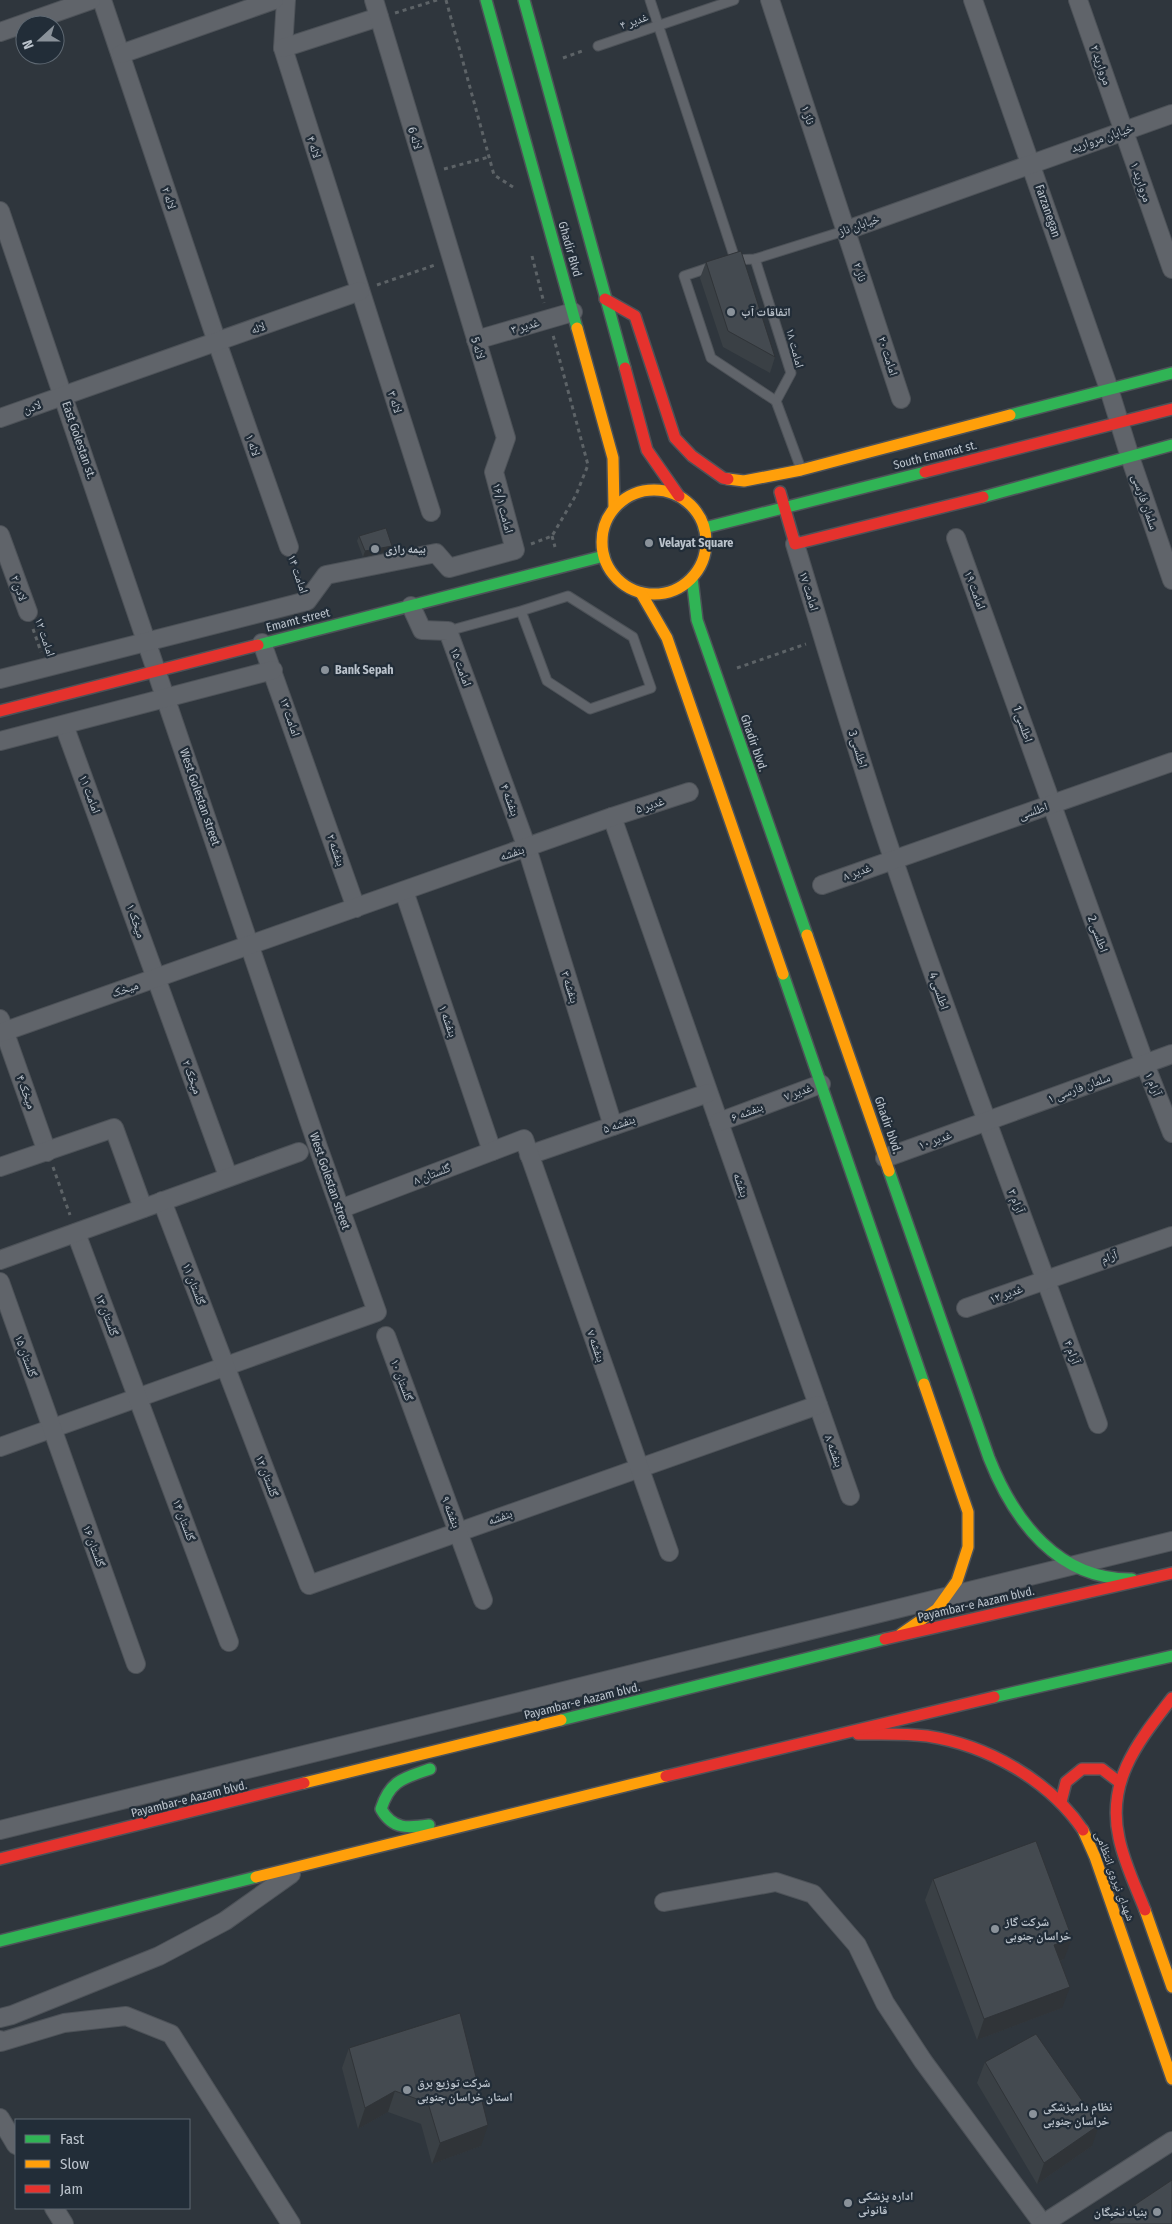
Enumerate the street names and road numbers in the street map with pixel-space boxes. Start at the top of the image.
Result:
street label: غدیر ۴ [618,10,650,33]
street label: مروارید ۲ [1087,43,1114,87]
street label: ناز ۱ [798,104,818,126]
street label: خیابان مروارید [1069,121,1135,155]
street label: لاله 6 [405,125,425,151]
street label: لاله ۴ [304,134,324,160]
street label: مروارید ۱ [1127,160,1154,204]
street label: Farzanegan [1032,183,1064,239]
street label: لاله ۲ [159,185,179,211]
street label: خیابان ناز [836,211,882,239]
street label: Ghadir Blvd [555,220,585,278]
street label: ناز ۲ [850,261,870,283]
street label: غدیر ۳ [509,315,541,337]
street label: لاله [249,319,267,337]
street label: امامت ۱۸ [783,327,807,369]
street label: لاله 5 [468,335,488,361]
street label: امامت ۲۰ [875,335,901,377]
street label: لاله ۳ [385,389,405,415]
street label: لادن [21,397,43,417]
street label: East Golestan st. [59,399,99,481]
street label: لاله ۱ [243,432,263,458]
street label: South Emamat st. [892,438,979,472]
street label: سلمان فارسی [1129,473,1161,532]
street label: امامت ۱۶/۱ [490,481,516,535]
street label: امامت ۱۴ [285,553,311,595]
street label: امامت ۱۹ [962,569,989,611]
street label: امامت ۱۷ [796,570,822,612]
street label: لادن ۲ [8,573,30,603]
street label: Emamt street [265,605,331,635]
street label: امامت ۱۲ [32,616,58,658]
street label: امامت ۱۵ [448,646,475,688]
street label: امامت ۱۳ [277,696,303,738]
street label: اطلسی 1 [1010,704,1036,744]
street label: Ghadir blvd. [738,713,770,774]
street label: اطلسی 3 [846,729,870,769]
street label: West Golestan street [177,747,223,847]
street label: امامت ۱۱ [77,773,104,815]
street label: بنفشه ۴ [497,782,522,818]
street label: غدیر ۵ [634,794,666,816]
street label: اطلسی [1017,799,1050,822]
street label: بنفشه ۲ [324,832,348,868]
street label: بنفشه [498,842,526,864]
street label: غدیر ۸ [841,860,873,884]
street label: میخک ۱ [123,902,148,940]
street label: اطلسی 2 [1085,914,1111,954]
street label: بنفشه ۳ [558,969,582,1005]
street label: اطلسی 4 [926,970,952,1012]
street label: میخک [110,978,140,1000]
street label: بنفشه ۱ [436,1003,460,1039]
street label: میخک ۲ [179,1058,205,1096]
street label: سلمان فارسی ۱ [1046,1070,1112,1106]
street label: آرام ۱ [1141,1070,1164,1099]
street label: میخک ۴ [13,1073,39,1111]
street label: غدیر ۷ [782,1080,814,1104]
street label: Ghadir blvd. [872,1095,904,1156]
street label: بنفشه ۶ [729,1100,765,1125]
street label: بنفشه ۵ [601,1112,637,1136]
street label: غدیر ۱۰ [916,1128,954,1153]
street label: West Golestan street [307,1131,353,1231]
street label: گلستان ۸ [412,1161,452,1187]
street label: بنفشه [730,1171,752,1199]
street label: آرام ۳ [1004,1187,1027,1216]
street label: آرام [1099,1247,1120,1267]
street label: گلستان ۱۱ [180,1261,208,1307]
street label: غدیر ۱۲ [987,1282,1025,1307]
street label: گلستان ۱۳ [93,1292,121,1338]
street label: بنفشه ۷ [584,1328,608,1364]
street label: گلستان ۱۵ [12,1333,40,1379]
street label: آرام ۴ [1060,1338,1083,1367]
street label: گلستان ۱۰ [388,1357,416,1403]
street label: بنفشه ۸ [821,1433,846,1469]
street label: گلستان ۱۲ [253,1453,281,1499]
street label: بنفشه ۹ [438,1494,463,1530]
street label: گلستان ۱۴ [170,1497,198,1543]
street label: بنفشه [486,1506,514,1528]
street label: گلستان ۱۶ [80,1523,108,1569]
street label: Payambar-e Aazam blvd. [916,1584,1036,1624]
street label: Payambar-e Aazam blvd. [522,1680,642,1722]
street label: Payambar-e Aazam blvd. [129,1778,249,1820]
street label: شهدای نیروی انتظامی [1092,1829,1138,1923]

